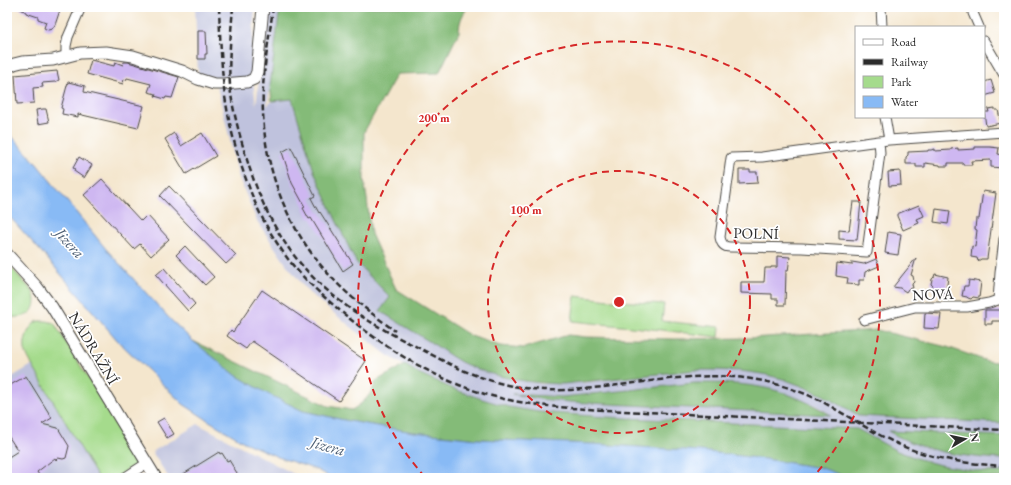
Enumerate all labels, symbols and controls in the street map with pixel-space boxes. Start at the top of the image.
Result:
legend [855,26,985,118]
text: Road [891,34,917,50]
text: Railway [891,54,929,70]
text: Park [891,74,912,90]
text: Water [891,94,918,110]
text: 200 m [418,110,450,126]
text: 100 m [510,202,542,218]
water label: Jizera [49,221,89,263]
street label: POLNÍ [733,223,779,243]
street label: NOVÁ [912,284,955,304]
centre of rings [612,295,626,309]
street label: NÁDRAŽNÍ [65,308,123,388]
north arrow [945,419,985,459]
water label: Jizera [306,431,347,461]
text: N [967,432,983,443]

